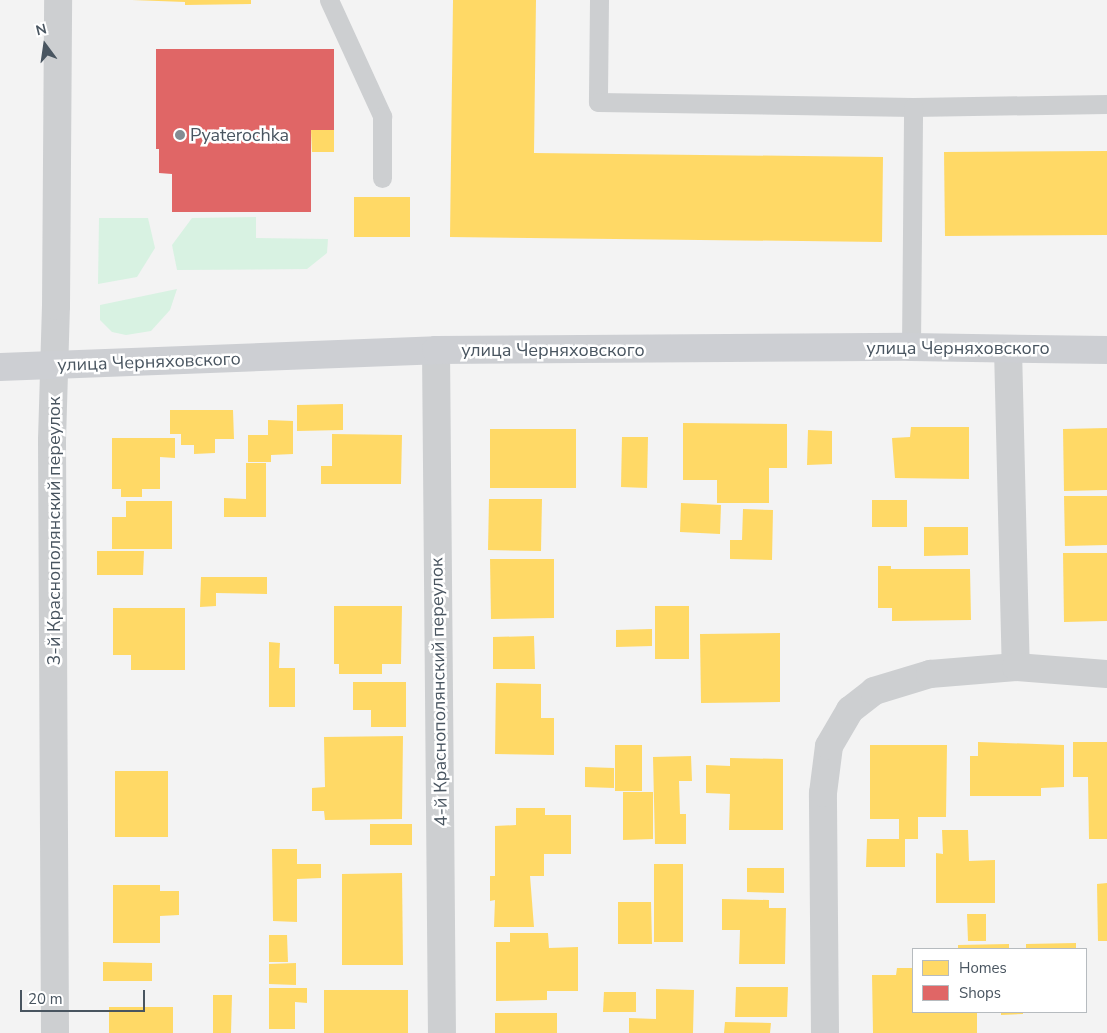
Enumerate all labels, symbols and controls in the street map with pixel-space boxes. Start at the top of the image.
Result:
text: N [34,19,49,40]
north arrow [20,20,70,70]
place label: Pyaterochka [190,124,289,146]
marker: Pyaterochka [174,129,186,141]
street label: улица Черняховского [866,337,1050,359]
street label: улица Черняховского [461,339,645,361]
street label: улица Черняховского [57,348,241,376]
street label: 3-й Краснополянский переулок [43,397,65,665]
street label: 4-й Краснополянский переулок [426,557,452,827]
legend [912,948,1087,1013]
text: Homes [959,958,1007,978]
scale bar [22,980,148,1012]
text: Shops [959,983,1001,1003]
text: 20 m [28,989,63,1009]

